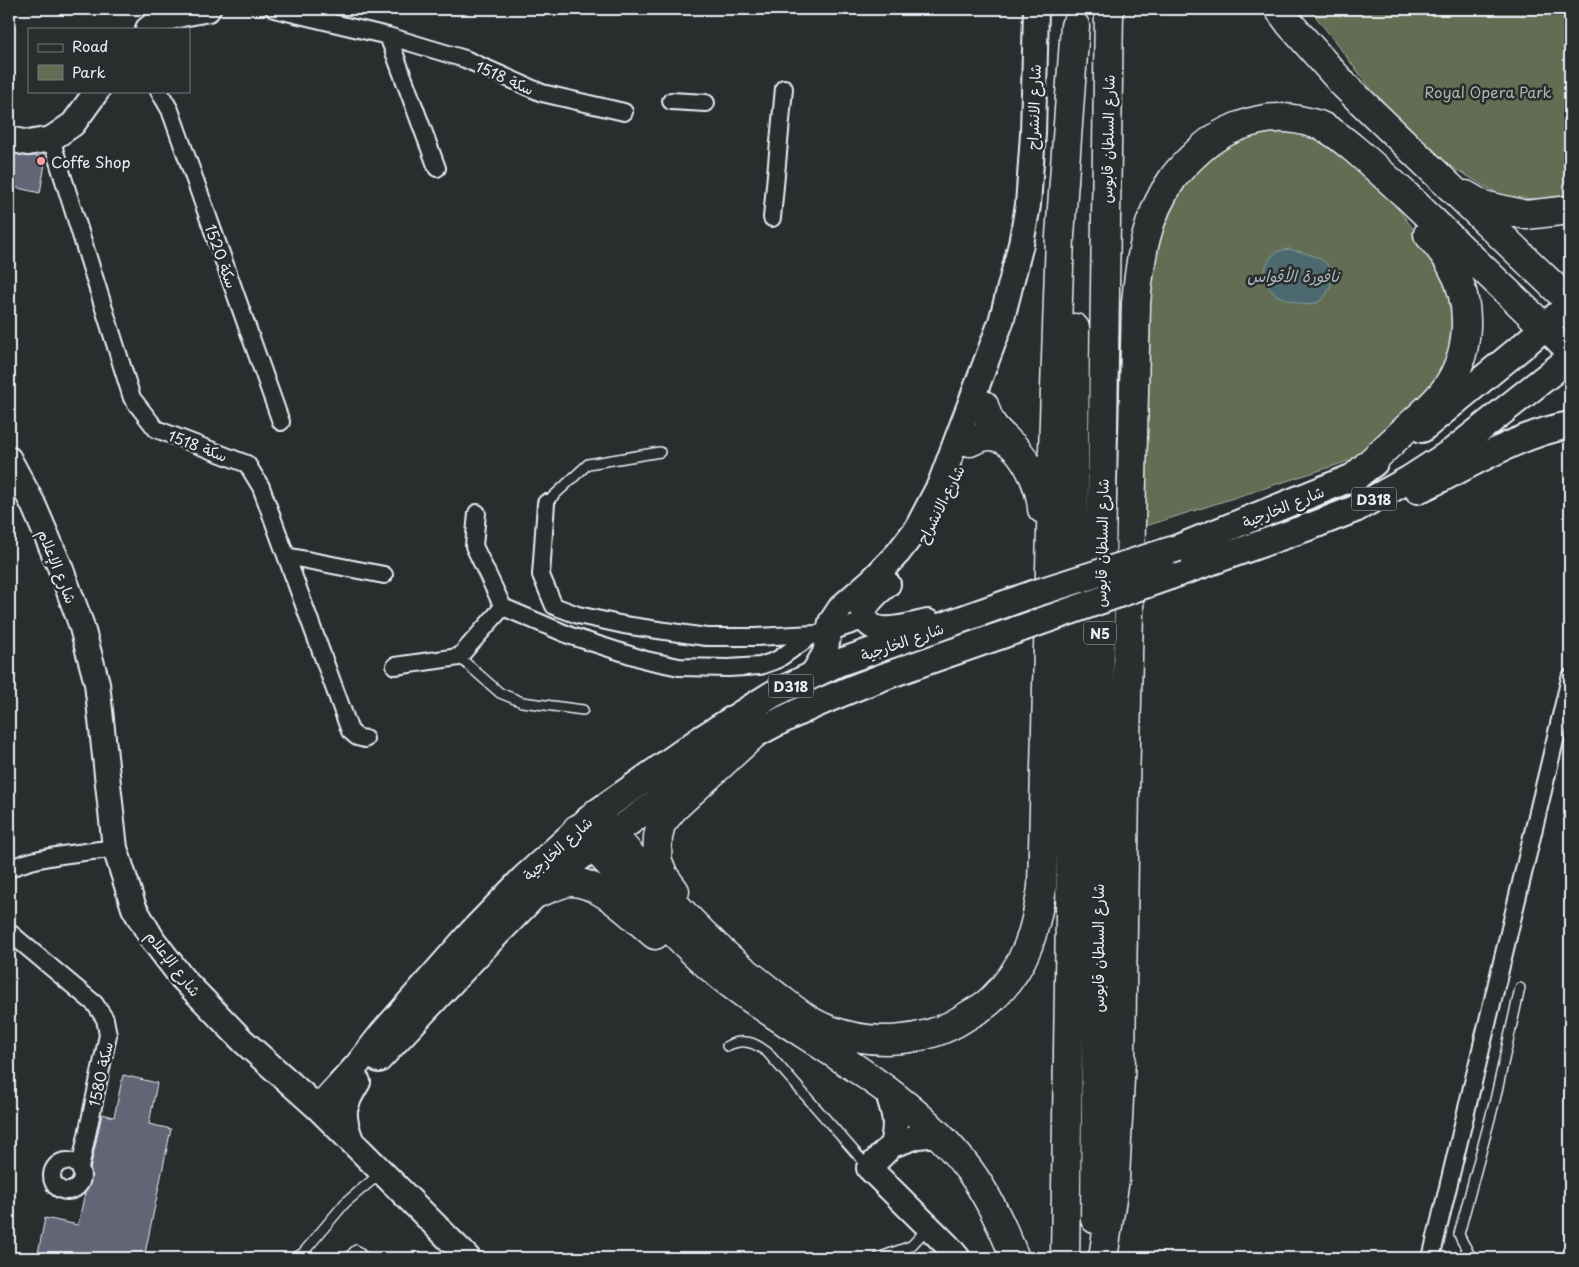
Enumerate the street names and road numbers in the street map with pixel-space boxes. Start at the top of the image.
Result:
street label: سكة 1518 [472,54,538,100]
street label: شارع الانشراح [1020,64,1046,150]
street label: شارع السلطان قابوس [1094,74,1120,204]
street label: سكة 1520 [200,221,244,291]
street label: سكة 1518 [165,423,231,467]
street label: شارع الانشراح [910,461,970,547]
street label: شارع السلطان قابوس [1088,478,1114,608]
street label: شارع الخارجية [1239,479,1327,533]
road number: D318 [1352,488,1396,510]
street label: شارع الإعلام [32,525,83,607]
street label: شارع الخارجية [857,616,947,666]
road number: N5 [1084,622,1116,644]
road number: D318 [768,674,814,698]
street label: شارع الخارجية [517,810,597,886]
street label: شارع السلطان قابوس [1086,884,1109,1012]
street label: شارع الإعلام [140,925,207,1002]
street label: سكة 1580 [82,1039,118,1109]

